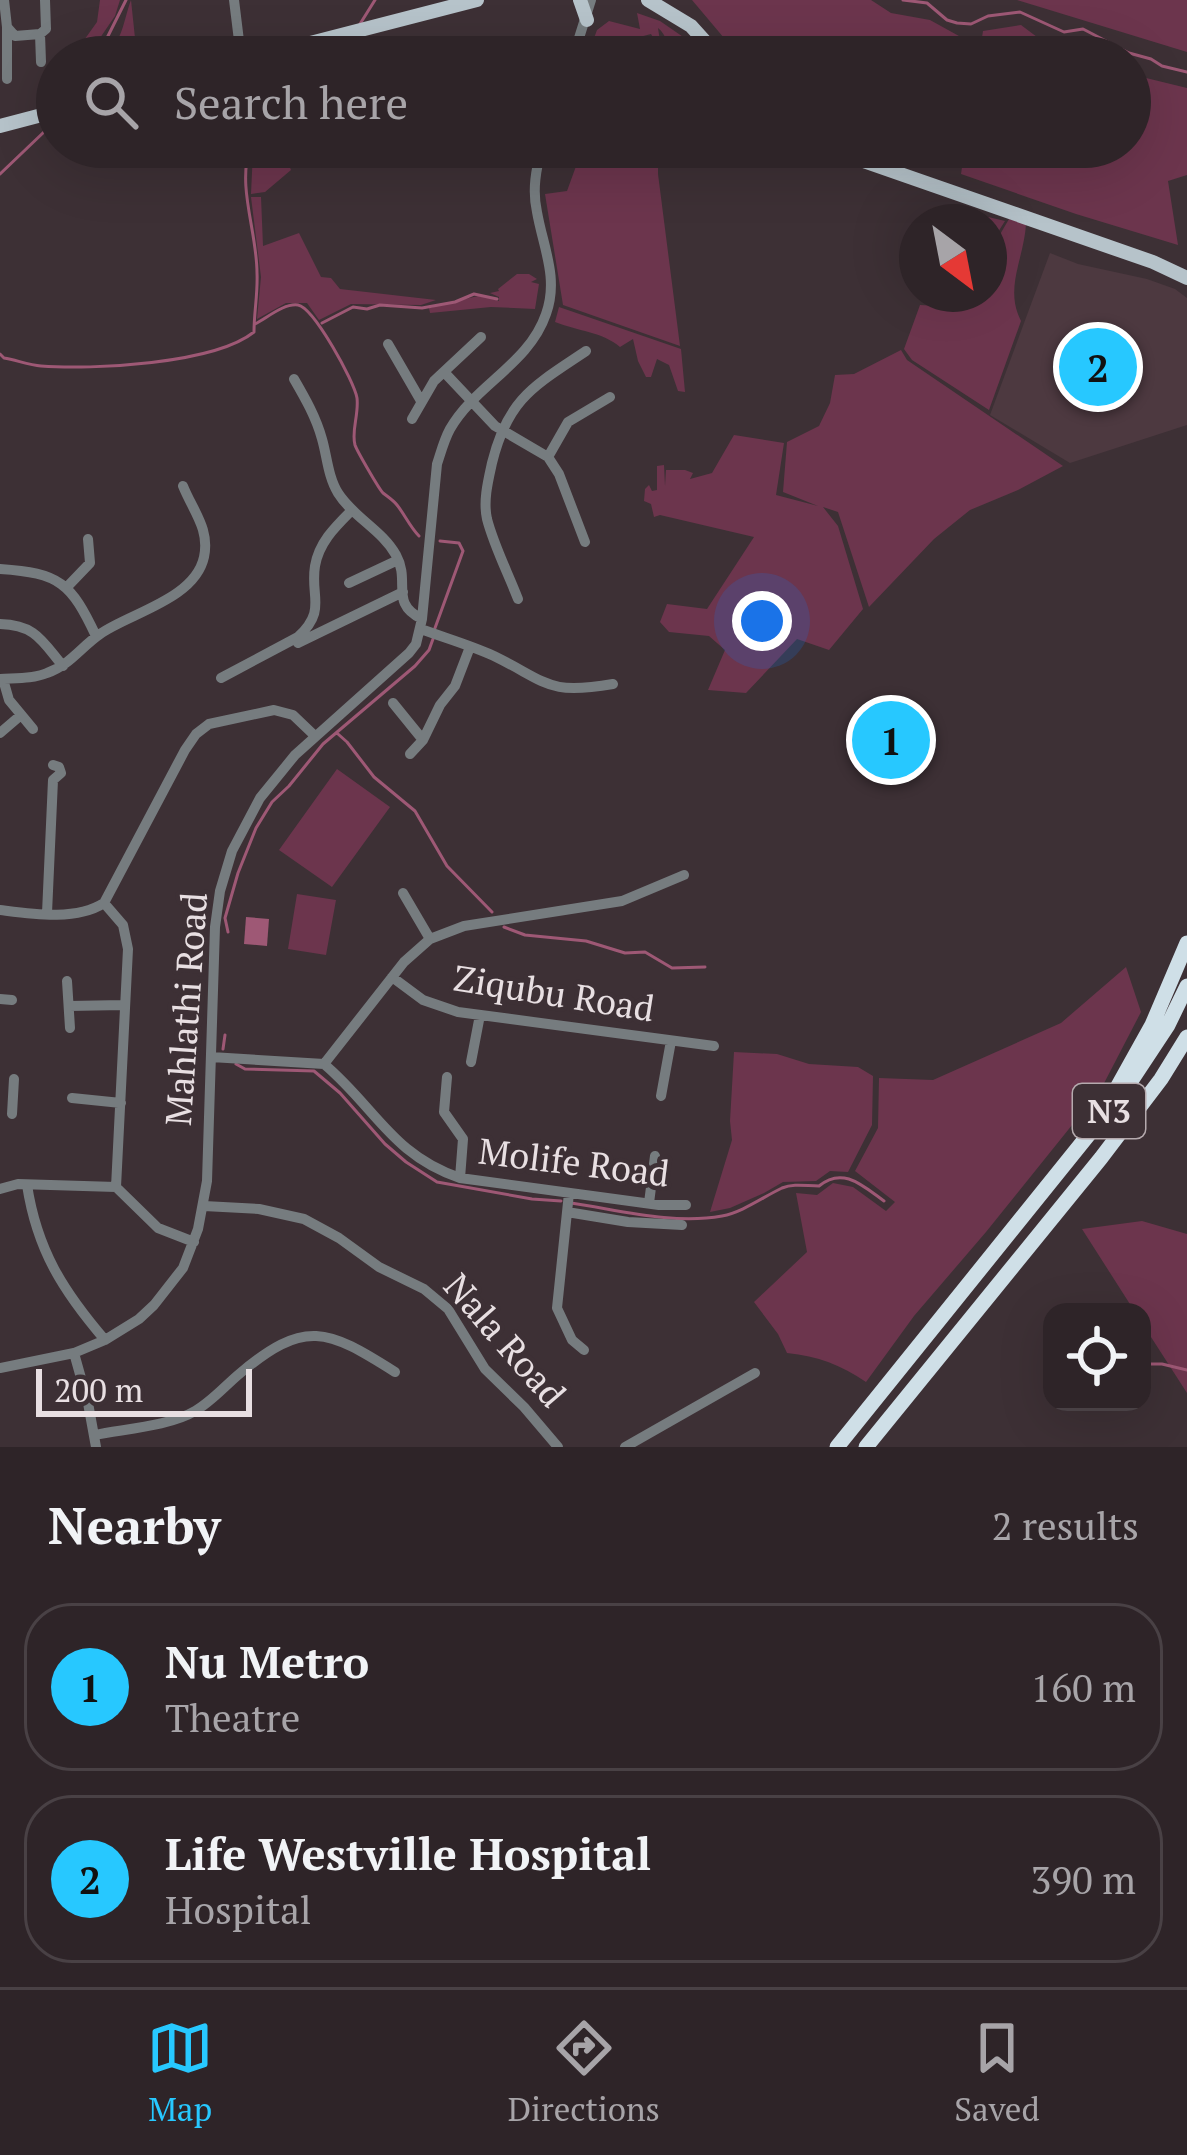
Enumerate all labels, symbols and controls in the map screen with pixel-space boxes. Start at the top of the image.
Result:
search box [36,36,1151,168]
icon: search [78,69,144,135]
text: Search here [174,72,408,132]
north arrow [899,204,1007,312]
pin: 2 [1059,322,1137,412]
your location [732,591,792,651]
pin: 1 [852,695,930,785]
street label: Mahlathi Road [154,891,217,1127]
street label: Ziqubu Road [450,953,658,1032]
road number: N3 [1073,1084,1145,1138]
street label: Molife Road [476,1127,672,1197]
street label: Nala Road [434,1263,576,1416]
map controls [1043,1303,1151,1411]
button: locate [1043,1303,1151,1411]
scale bar [36,1363,252,1416]
text: 200 m [54,1368,143,1411]
text: Nearby [48,1491,221,1559]
text: 2 results [992,1499,1139,1551]
text: Nu Metro [165,1631,369,1691]
text: 1 [79,1661,101,1713]
text: 160 m [1031,1661,1136,1713]
text: Theatre [165,1691,300,1743]
text: Life Westville Hospital [165,1823,651,1883]
text: 2 [79,1853,101,1905]
text: 390 m [1031,1853,1136,1905]
text: Hospital [165,1883,312,1935]
tab: Map [147,2015,213,2130]
tab: Directions [508,2015,660,2130]
tab: Saved [954,2015,1040,2130]

